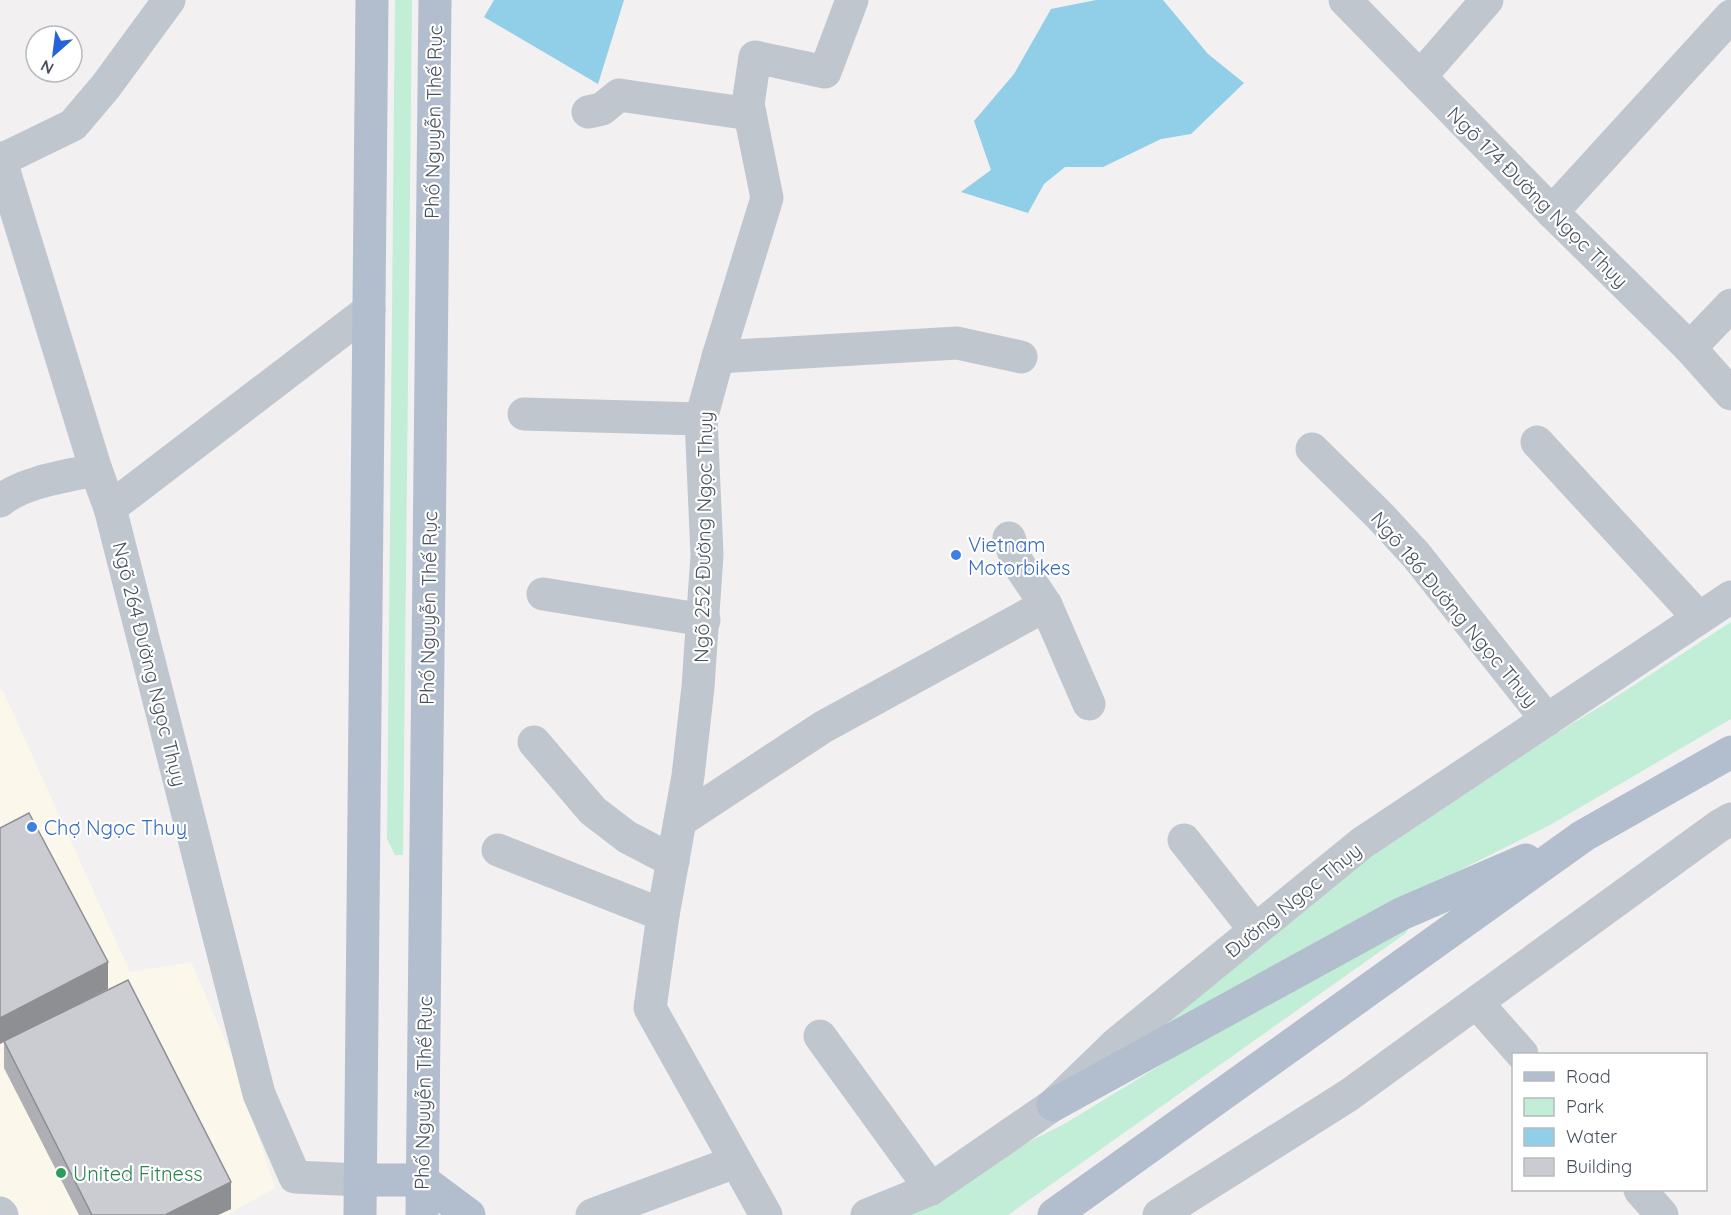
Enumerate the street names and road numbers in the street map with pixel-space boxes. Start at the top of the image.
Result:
street label: Phố Nguyễn Thế Rục [419,25,447,219]
street label: Ngõ 174 Đường Ngọc Thụy [1442,101,1634,293]
street label: Ngõ 252 Đường Ngọc Thụy [688,411,718,663]
street label: Ngõ 186 Đường Ngọc Thụy [1366,506,1544,712]
street label: Phố Nguyễn Thế Rục [414,511,442,705]
street label: Ngõ 264 Đường Ngọc Thụy [107,539,193,789]
street label: Đường Ngọc Thụy [1220,837,1366,963]
street label: Phố Nguyễn Thế Rục [409,996,437,1190]

